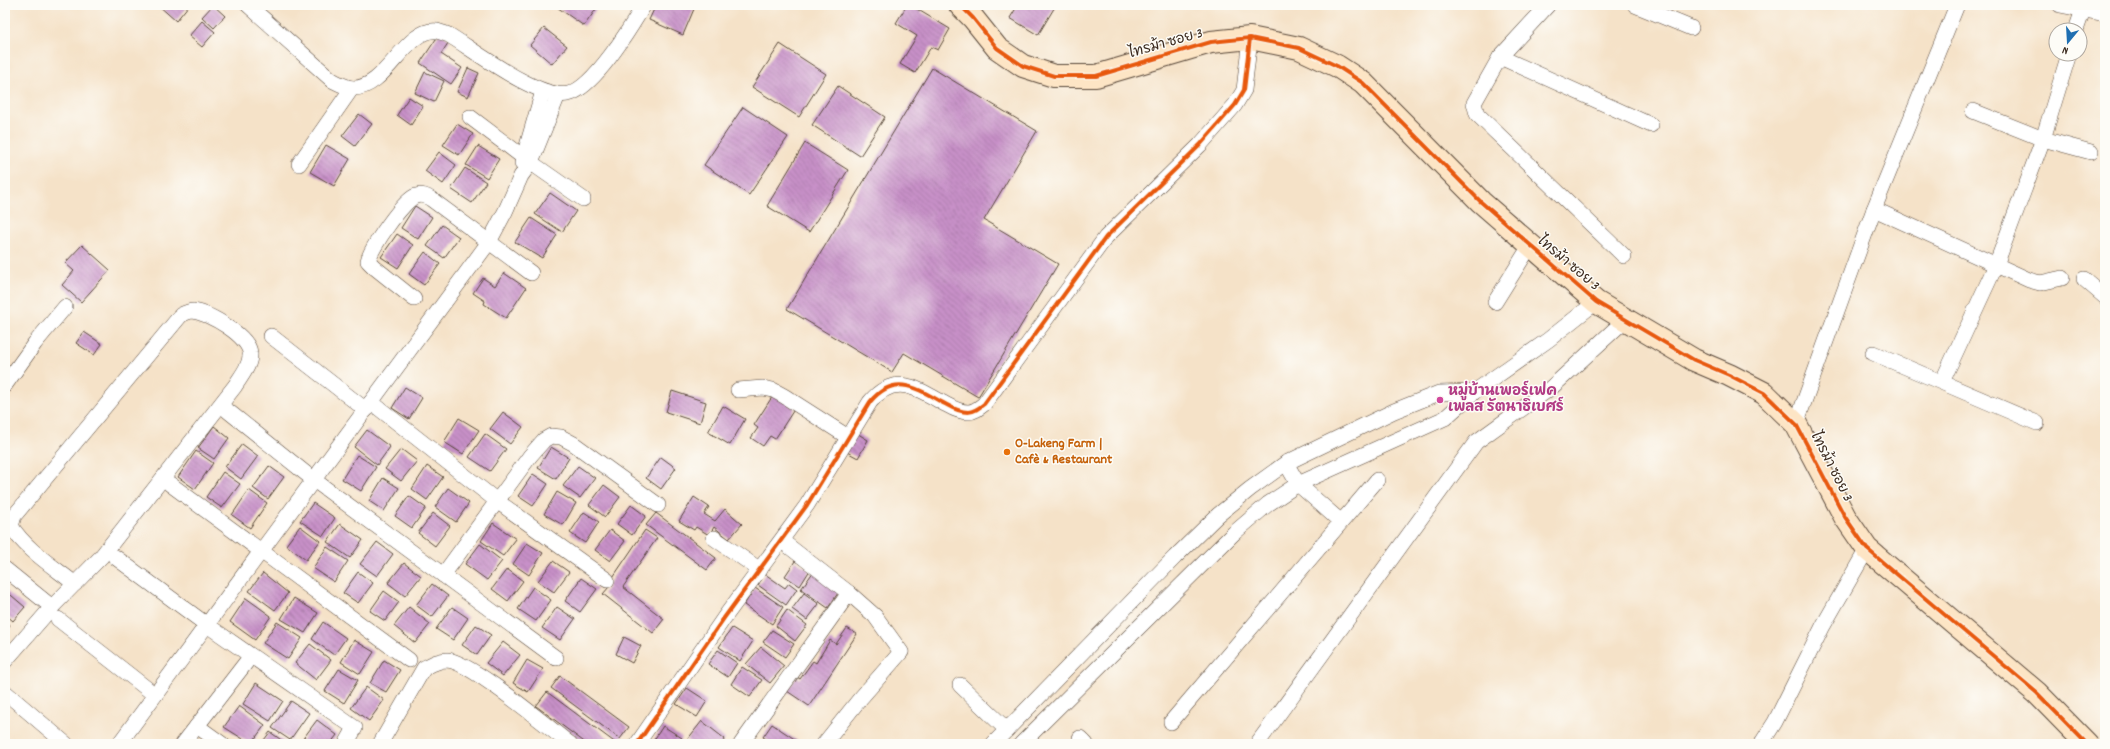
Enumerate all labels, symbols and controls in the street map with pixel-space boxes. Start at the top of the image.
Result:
north arrow [2048,22,2088,62]
street label: ไทรม้า ซอย 3 [1125,23,1205,64]
text: N [2060,41,2071,58]
street label: ไทรม้า ซอย 3 [1532,230,1604,296]
place label: หมู่บ้านเพอร์เฟค เพลส รัตนาธิเบศร์ [1448,380,1564,418]
marker: หมู่บ้านเพอร์เฟค เพลส รัตนาธิเบศร์ [1435,395,1445,405]
street label: ไทรม้า ซอย 3 [1804,427,1858,505]
place label: O-Lakeng Farm | Cafè & Restaurant [1015,434,1113,470]
marker: O-Lakeng Farm | Cafè & Restaurant [1002,447,1012,457]

